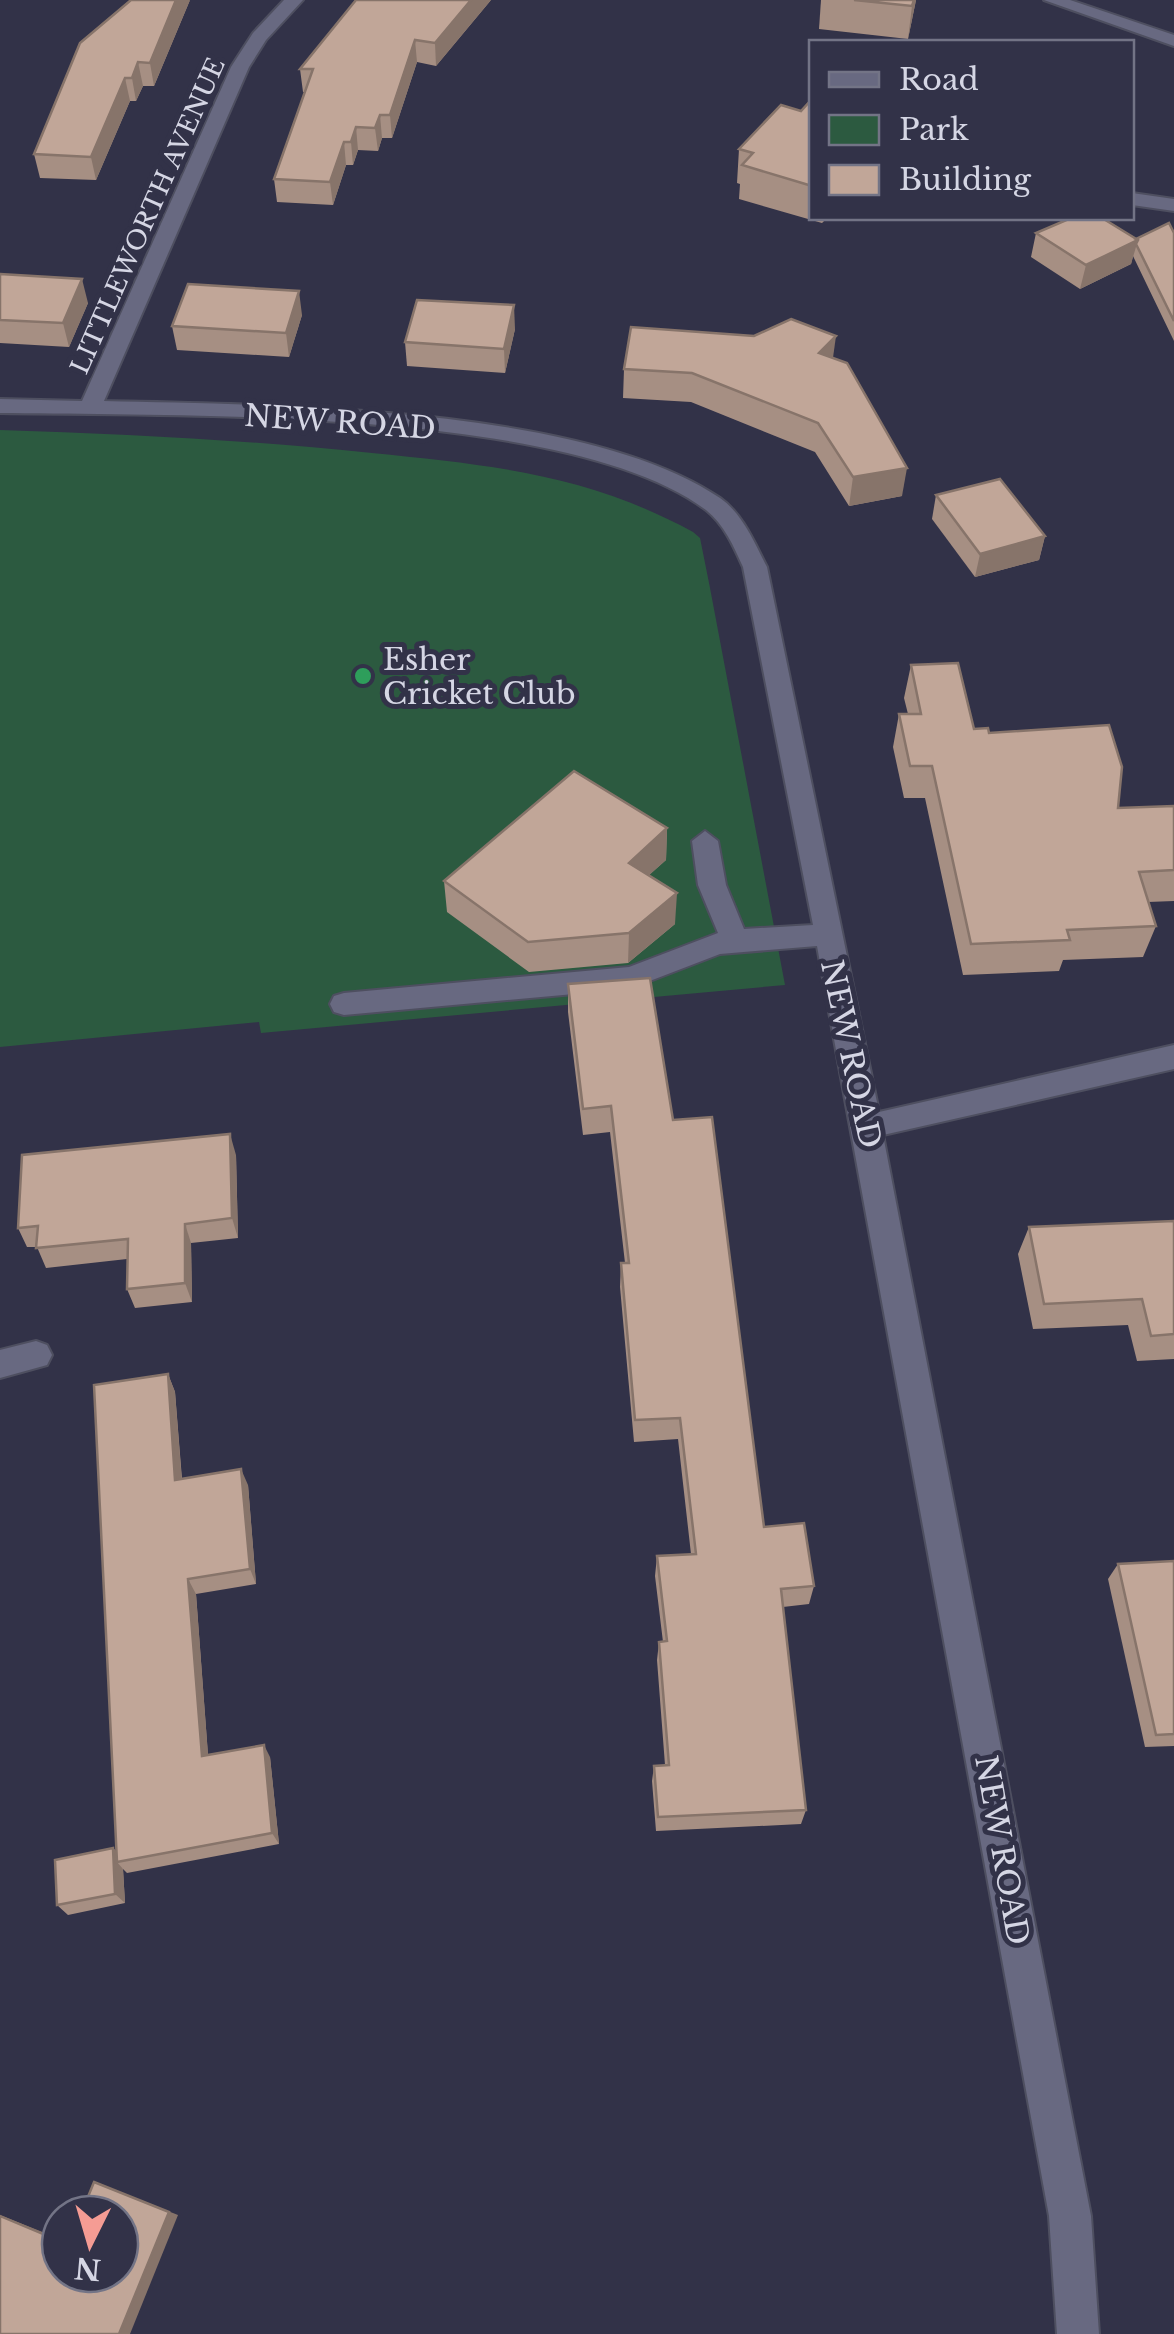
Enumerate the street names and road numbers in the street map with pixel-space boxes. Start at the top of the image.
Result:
street label: LITTLEWORTH AVENUE [64,53,232,379]
street label: NEW ROAD [243,397,437,447]
street label: NEW ROAD [813,956,889,1152]
street label: NEW ROAD [967,1752,1037,1948]

